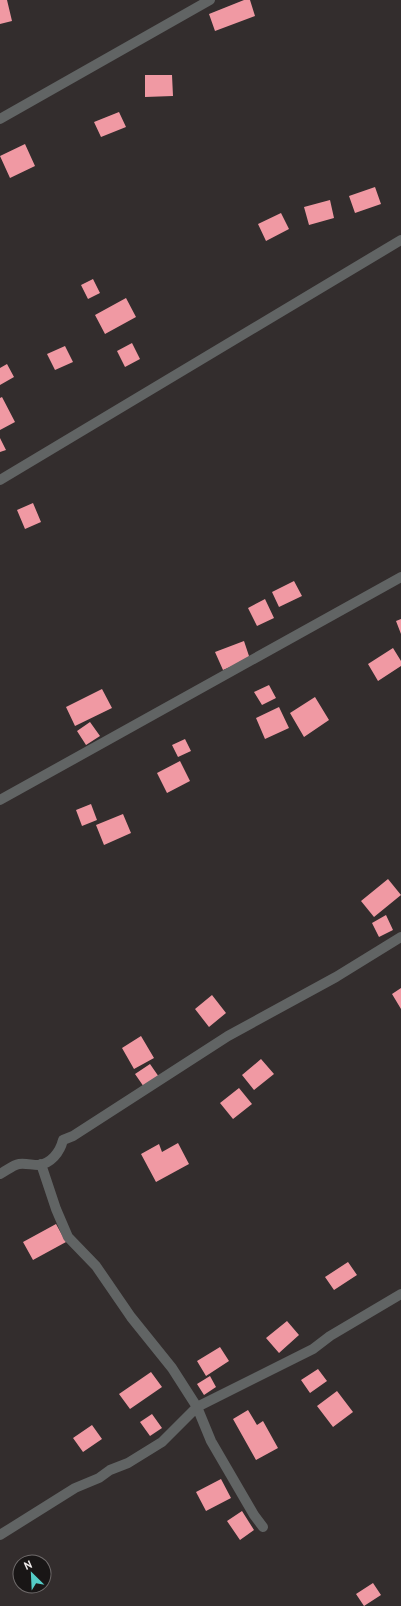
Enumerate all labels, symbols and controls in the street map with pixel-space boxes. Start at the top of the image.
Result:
north arrow [12,1554,52,1594]
text: N [22,1557,34,1573]

